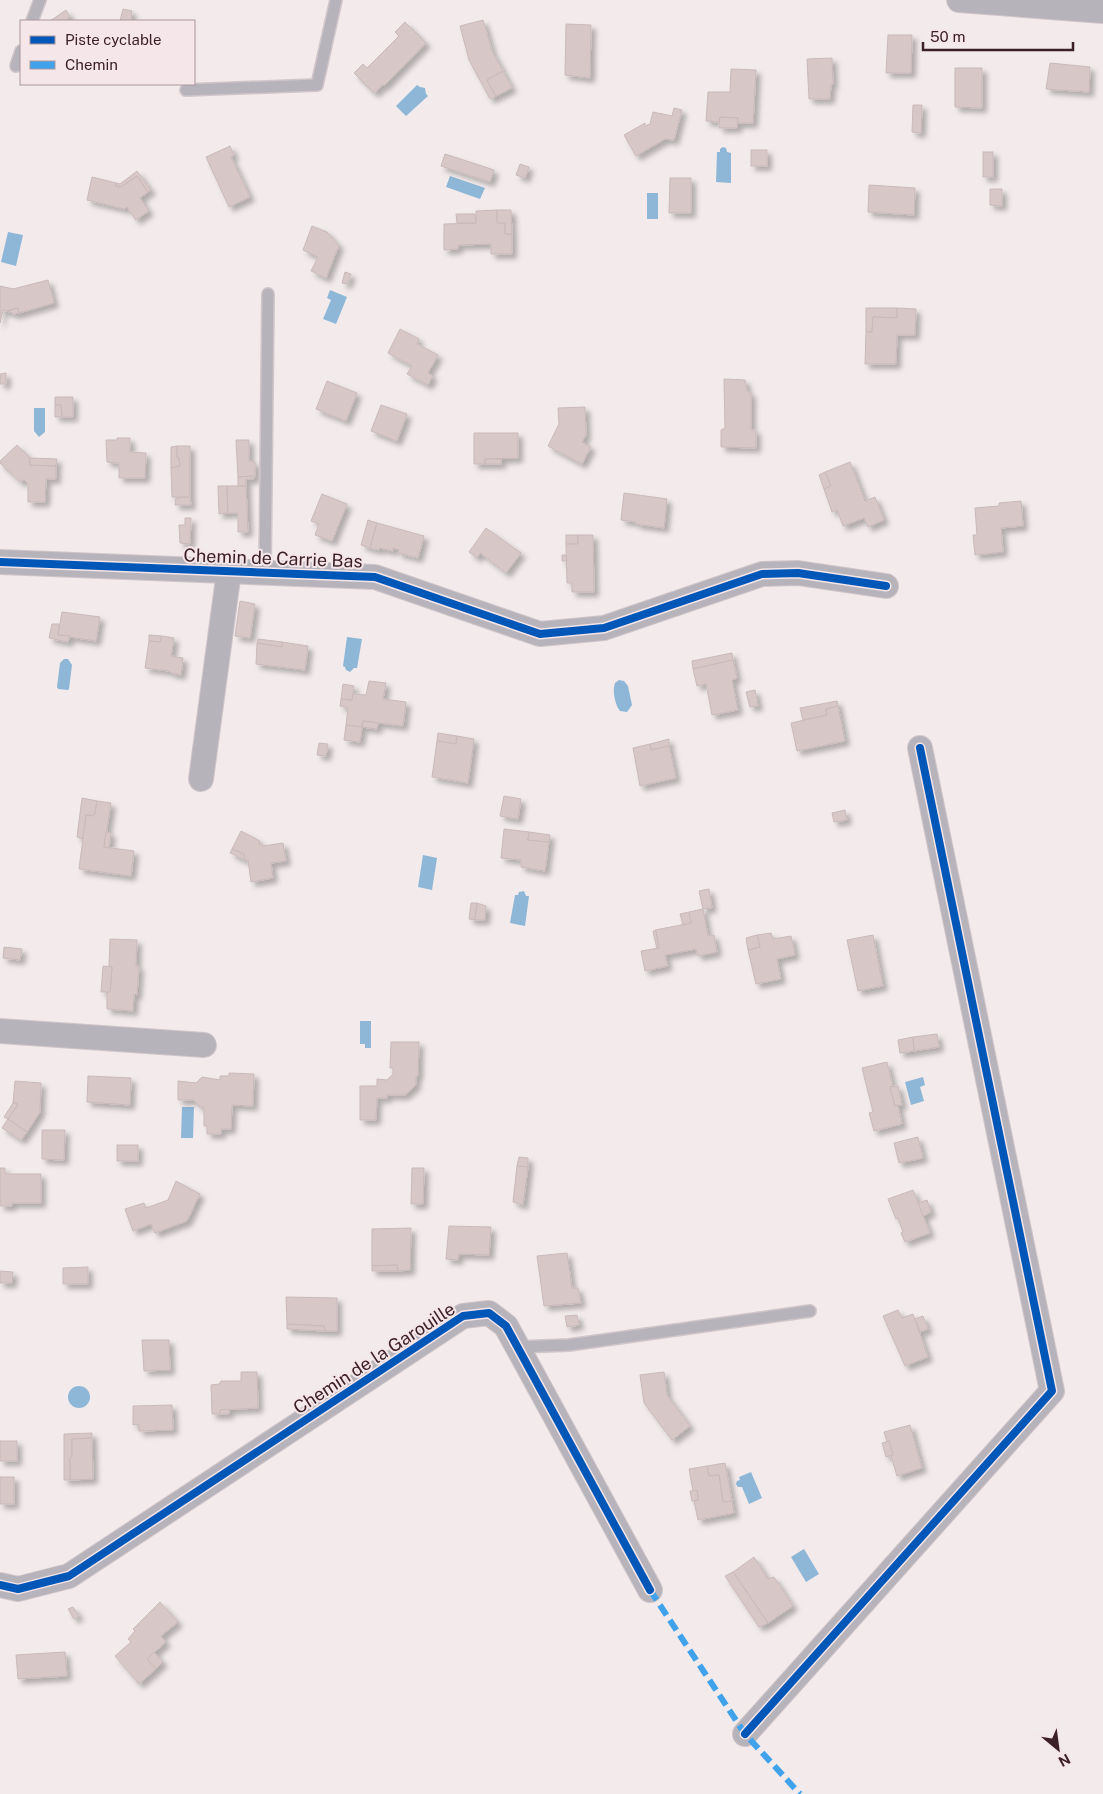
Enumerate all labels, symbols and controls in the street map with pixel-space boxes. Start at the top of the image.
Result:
legend [20,20,195,85]
scale bar [923,20,1073,52]
text: 50 m [930,28,965,45]
text: Piste cyclable [65,31,162,48]
text: Chemin [65,56,118,73]
street label: Chemin de Carrie Bas [183,544,363,572]
street label: Chemin de la Garouille [289,1298,459,1418]
north arrow [1033,1724,1083,1774]
text: N [1056,1751,1073,1770]

